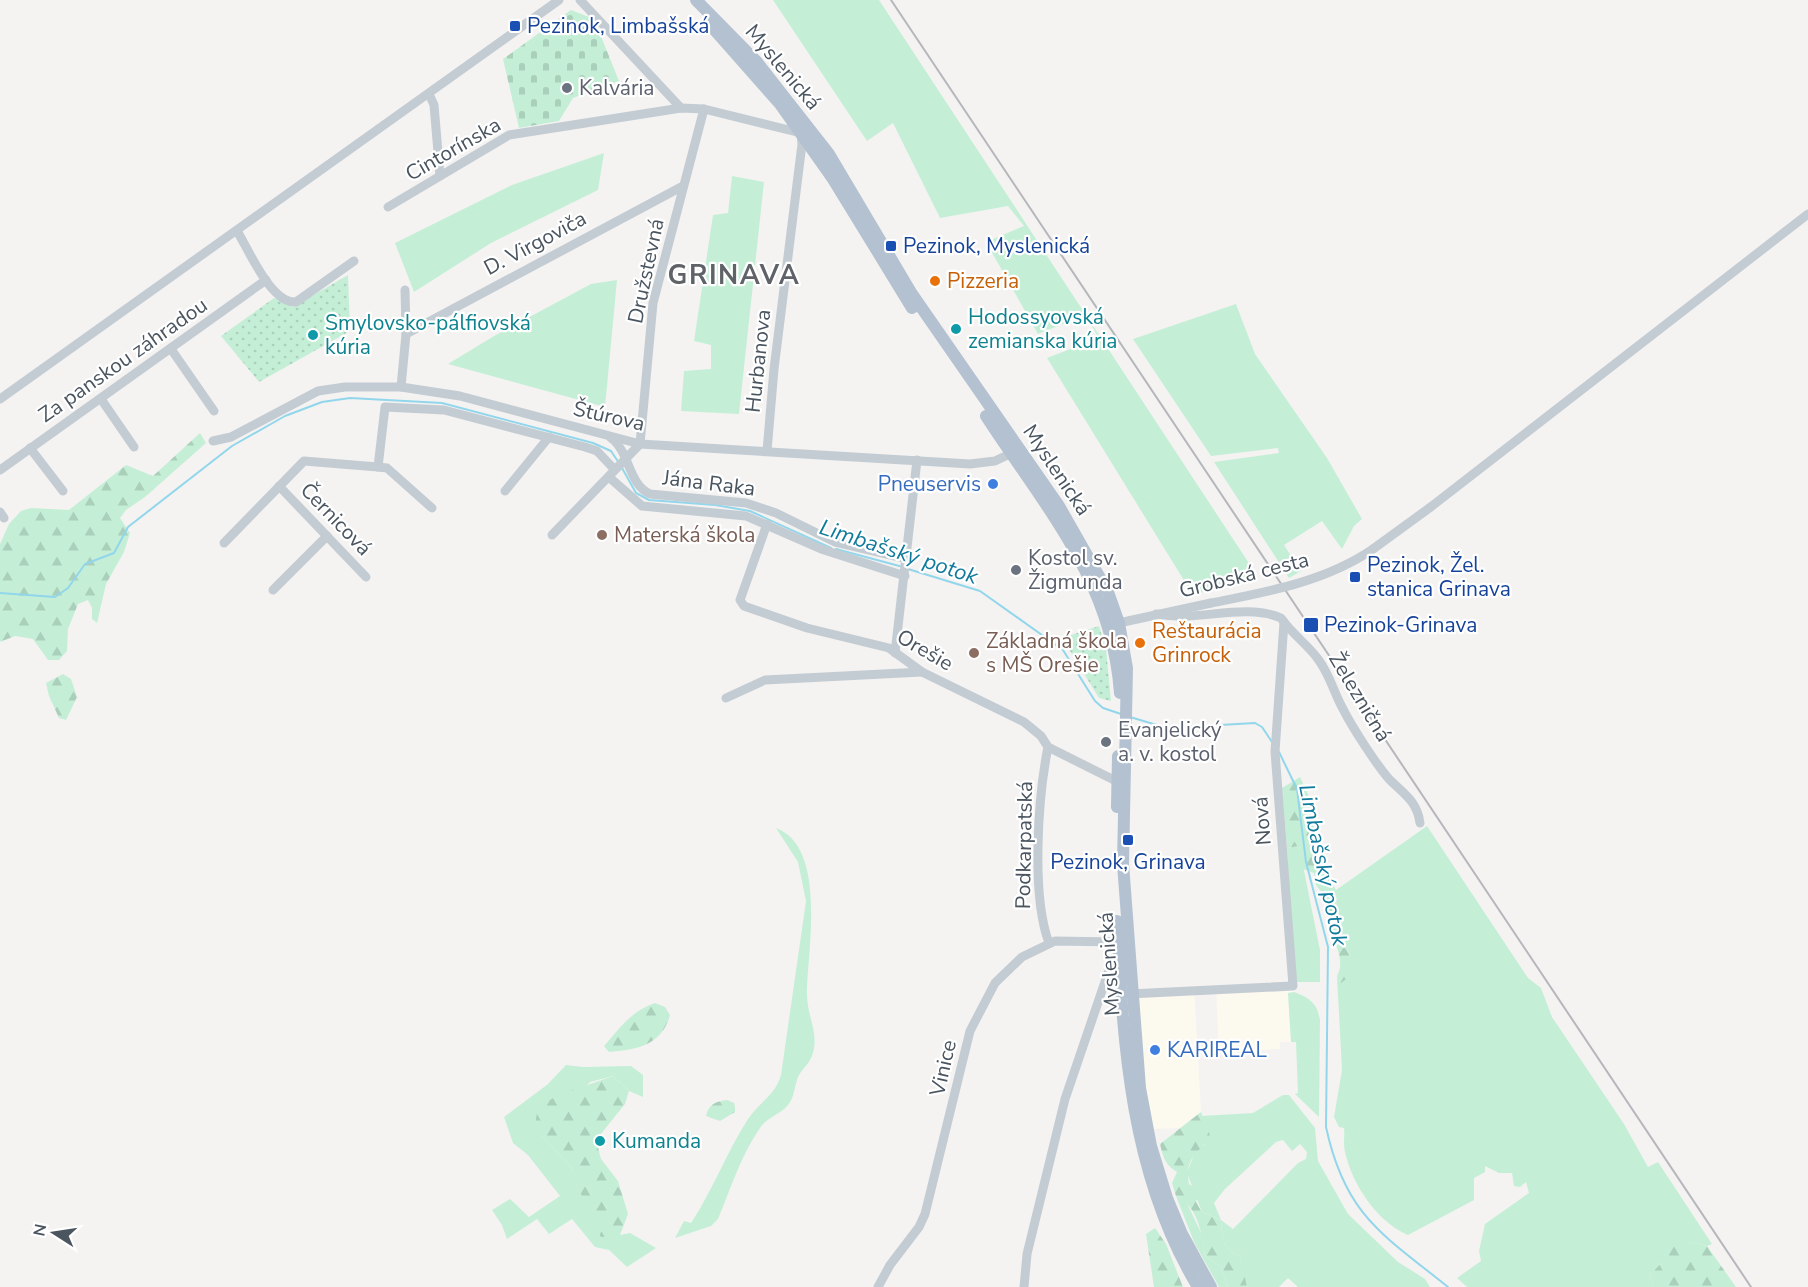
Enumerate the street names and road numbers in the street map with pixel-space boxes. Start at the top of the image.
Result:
street label: Myslenická [739,18,827,116]
street label: Cintorínska [400,110,506,188]
street label: D. Virgoviča [479,204,591,282]
street label: Družstevná [621,216,671,326]
street label: Za panskou záhradou [33,291,213,429]
street label: Hurbanova [739,308,777,414]
street label: Štúrova [570,394,648,438]
street label: Myslenická [1016,419,1098,521]
street label: Jána Raka [660,463,757,503]
street label: Černicová [294,476,378,562]
street label: Grobská cesta [1176,545,1312,605]
street label: Orešie [892,623,958,677]
street label: Železničná [1322,647,1398,747]
street label: Podkarpatská [1009,781,1039,909]
street label: Nová [1246,796,1278,846]
street label: Myslenická [1091,911,1127,1017]
street label: Vinice [923,1037,963,1100]

